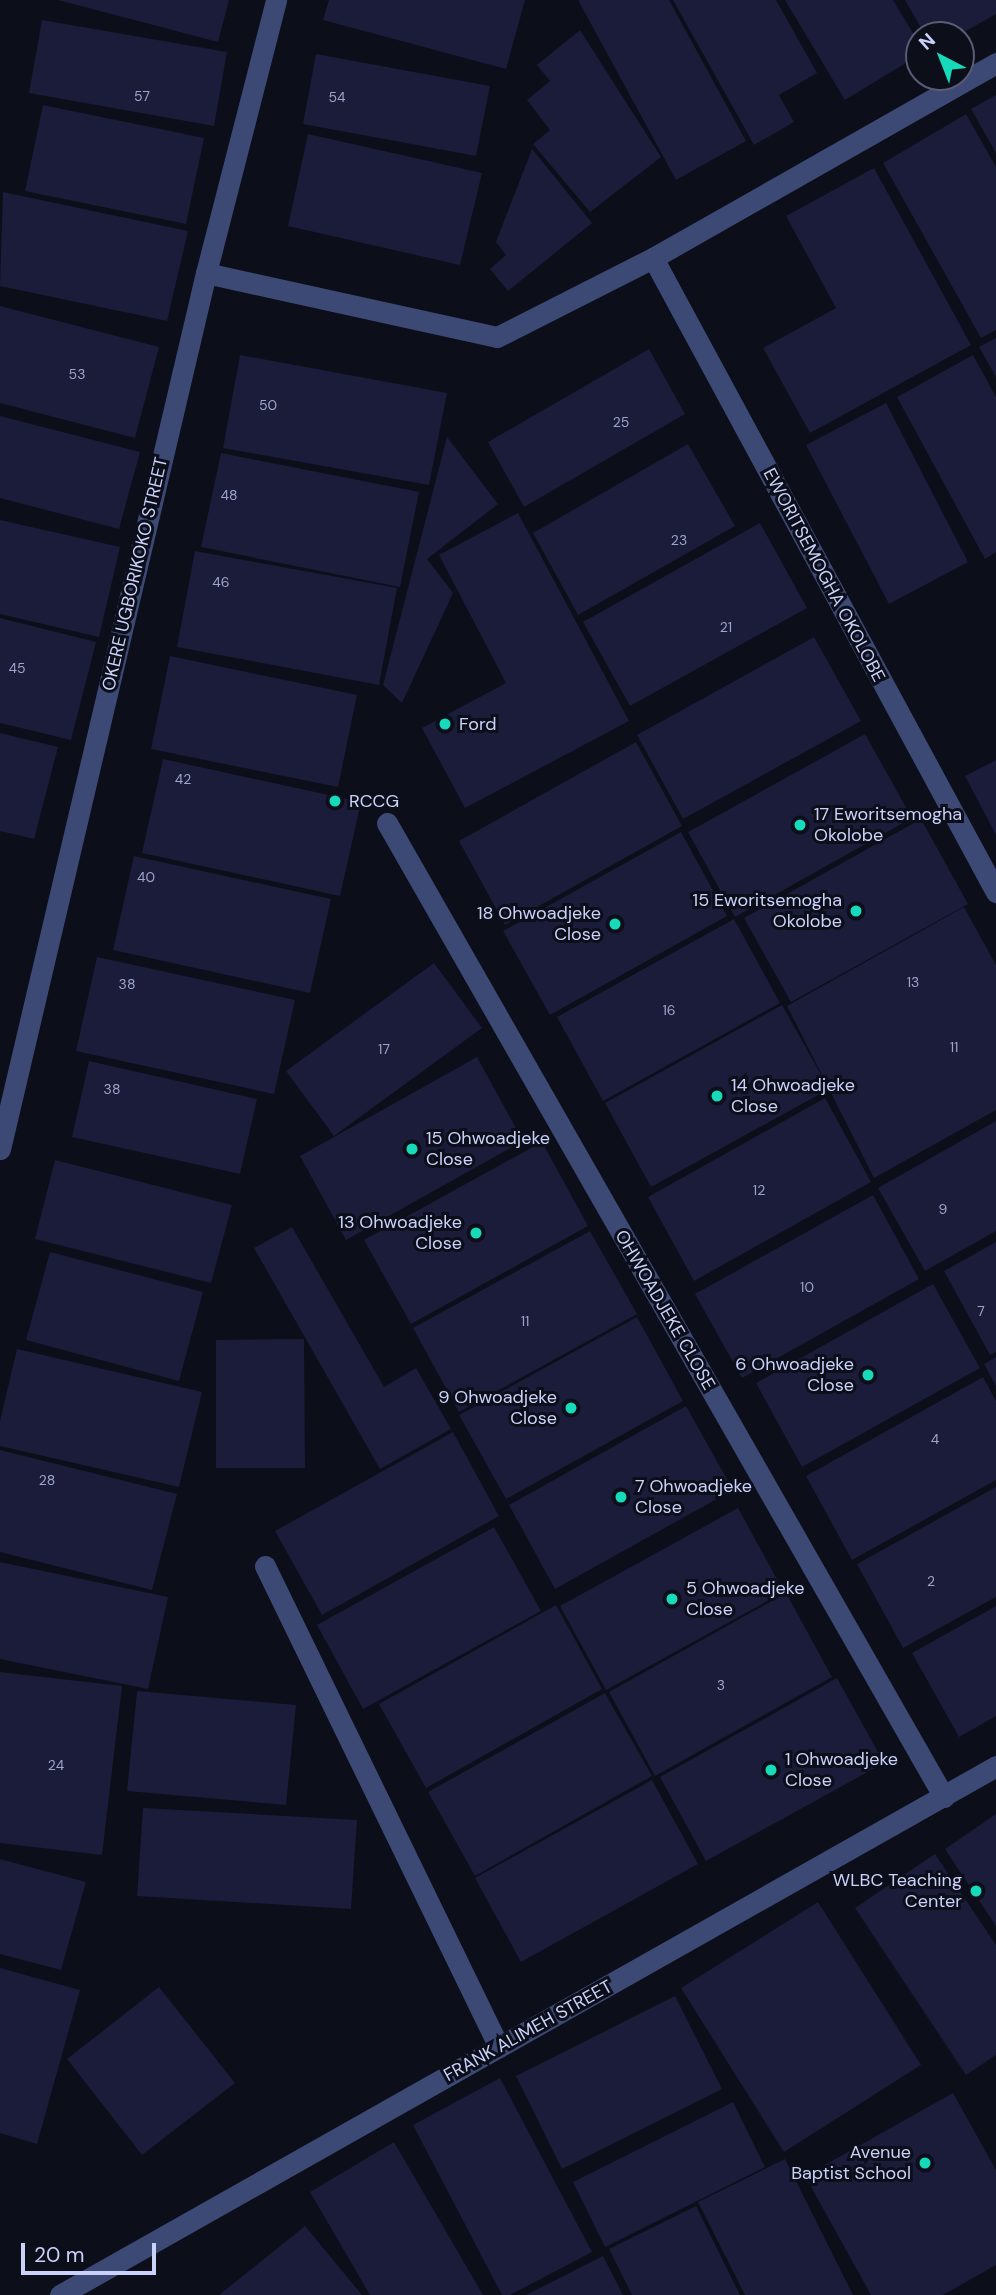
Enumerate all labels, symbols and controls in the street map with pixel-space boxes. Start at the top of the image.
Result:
north arrow [905,21,975,91]
text: N [913,28,940,55]
house number: 57 [134,88,150,104]
house number: 54 [328,89,346,105]
house number: 53 [69,366,85,382]
house number: 50 [259,397,277,413]
house number: 25 [613,414,629,430]
street label: OKERE UGBORIKOKO STREET [98,455,172,693]
street label: EWORITSEMOGHA OKOLOBE [758,464,890,686]
house number: 48 [220,487,238,503]
house number: 23 [671,532,687,548]
house number: 46 [212,574,230,590]
house number: 21 [720,619,732,635]
house number: 45 [8,660,26,676]
place label: Ford [459,713,497,735]
marker: Ford [437,716,453,732]
house number: 42 [175,771,191,787]
place label: RCCG [349,790,399,812]
marker: RCCG [327,793,343,809]
place label: 17 Eworitsemogha Okolobe [814,804,962,846]
marker: 17 Eworitsemogha Okolobe [792,817,808,833]
house number: 40 [137,869,155,885]
place label: 15 Eworitsemogha Okolobe [693,890,842,932]
place label: 18 Ohwoadjeke Close [477,903,601,946]
marker: 15 Eworitsemogha Okolobe [848,903,864,919]
marker: 18 Ohwoadjeke Close [607,916,623,932]
house number: 13 [907,974,919,990]
house number: 38 [119,976,135,992]
house number: 16 [662,1002,676,1018]
house number: 11 [950,1039,958,1055]
house number: 17 [378,1041,390,1057]
place label: 14 Ohwoadjeke Close [731,1075,855,1118]
house number: 38 [104,1081,120,1097]
marker: 14 Ohwoadjeke Close [709,1088,725,1104]
place label: 15 Ohwoadjeke Close [426,1128,550,1170]
marker: 15 Ohwoadjeke Close [404,1141,420,1157]
house number: 12 [753,1182,765,1198]
house number: 9 [939,1201,947,1217]
place label: 13 Ohwoadjeke Close [338,1212,462,1254]
marker: 13 Ohwoadjeke Close [468,1225,484,1241]
street label: OHWOADJEKE CLOSE [610,1226,720,1394]
house number: 10 [800,1279,814,1295]
house number: 7 [977,1303,985,1319]
house number: 11 [521,1313,529,1329]
place label: 6 Ohwoadjeke Close [735,1354,854,1396]
marker: 6 Ohwoadjeke Close [860,1367,876,1383]
place label: 9 Ohwoadjeke Close [438,1387,557,1430]
marker: 9 Ohwoadjeke Close [563,1400,579,1416]
house number: 4 [931,1431,939,1447]
house number: 28 [39,1472,55,1488]
place label: 7 Ohwoadjeke Close [635,1476,752,1518]
marker: 7 Ohwoadjeke Close [613,1489,629,1505]
house number: 2 [927,1573,935,1589]
place label: 5 Ohwoadjeke Close [686,1578,804,1620]
marker: 5 Ohwoadjeke Close [664,1591,680,1607]
house number: 3 [717,1677,725,1693]
place label: 1 Ohwoadjeke Close [785,1749,898,1792]
house number: 24 [48,1757,64,1773]
marker: 1 Ohwoadjeke Close [763,1762,779,1778]
place label: WLBC Teaching Center [833,1870,962,1912]
marker: WLBC Teaching Center [968,1883,984,1899]
street label: FRANK ALIMEH STREET [440,1976,616,2086]
place label: Avenue Baptist School [791,2142,911,2184]
marker: Avenue Baptist School [917,2155,933,2171]
scale bar [24,2228,159,2272]
text: 20 m [34,2241,85,2269]

